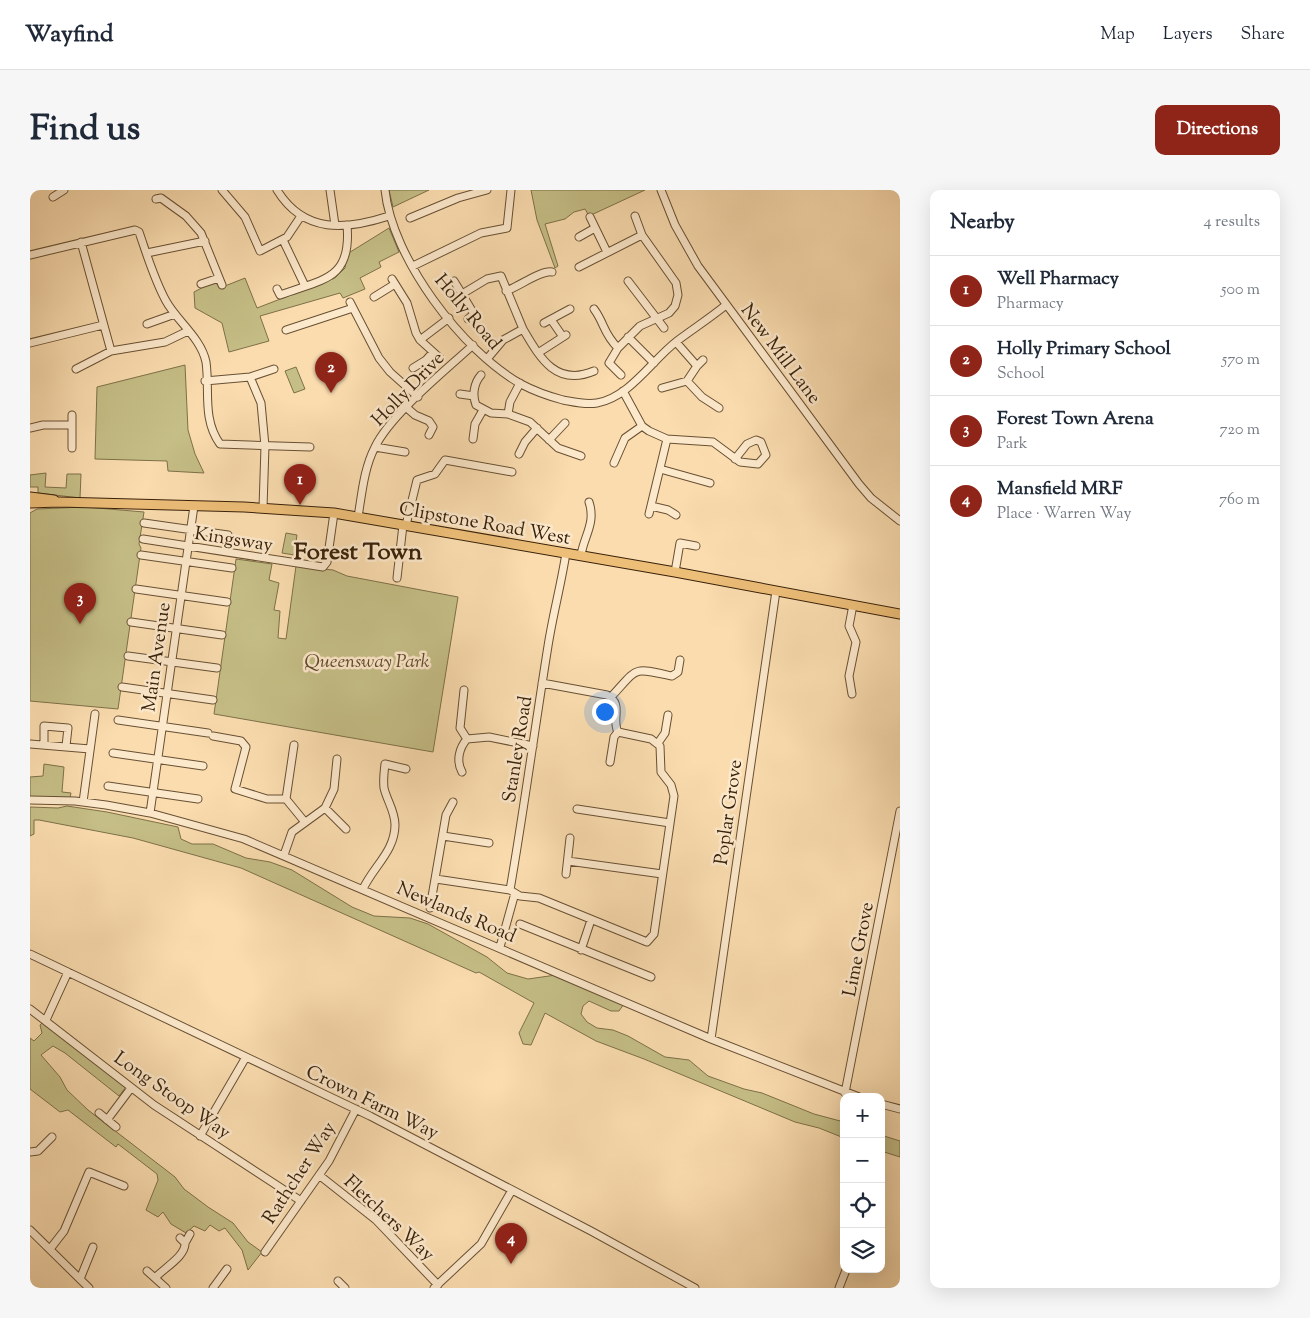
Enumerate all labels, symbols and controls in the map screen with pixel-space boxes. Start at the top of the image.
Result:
text: Wayfind [25,18,113,52]
text: Map [1100,22,1135,48]
text: Layers [1163,22,1213,48]
text: Share [1241,22,1285,48]
text: Find us [30,105,140,156]
button: Directions [1155,105,1280,155]
text: Nearby [950,208,1015,238]
text: 4 results [1204,211,1260,234]
text: Well Pharmacy [997,266,1119,293]
street label: Holly Road [427,269,507,357]
text: 1 [963,279,969,302]
text: 500 m [1221,279,1260,302]
text: Pharmacy [997,293,1064,316]
street label: New Mill Lane [733,299,827,410]
text: Holly Primary School [997,336,1171,363]
street label: Holly Drive [366,346,452,433]
text: 2 [962,349,970,372]
text: 570 m [1222,349,1260,372]
pin: 2 [315,352,347,393]
text: School [997,363,1045,386]
text: Forest Town Arena [997,406,1154,433]
text: 3 [963,419,969,442]
text: 720 m [1220,419,1260,442]
text: Park [997,433,1028,456]
pin: 1 [284,464,316,505]
text: Mansfield MRF [997,476,1123,503]
text: 4 [962,489,970,512]
text: 760 m [1219,489,1260,512]
street label: Clipstone Road West [397,496,573,553]
text: Place · Warren Way [997,503,1131,526]
street label: Kingsway [192,521,275,560]
district label: Forest Town [294,536,423,570]
pin: 3 [64,583,96,624]
street label: Main Avenue [136,601,179,714]
park label: Queensway Park [305,649,430,676]
street label: Stanley Road [497,694,540,805]
your location [592,699,618,725]
street label: Poplar Grove [709,758,750,867]
street label: Newlands Road [392,876,520,951]
street label: Lime Grove [837,900,882,999]
street label: Long Stoop Way [108,1046,236,1147]
street label: Crown Farm Way [301,1059,443,1147]
map controls [840,1093,885,1273]
button: + [840,1093,885,1138]
street label: Rathcher Way [257,1116,344,1230]
button: − [840,1138,885,1183]
street label: Fletchers Way [337,1169,440,1269]
button: locate [840,1183,885,1228]
pin: 4 [495,1223,527,1264]
button: layers [840,1228,885,1273]

